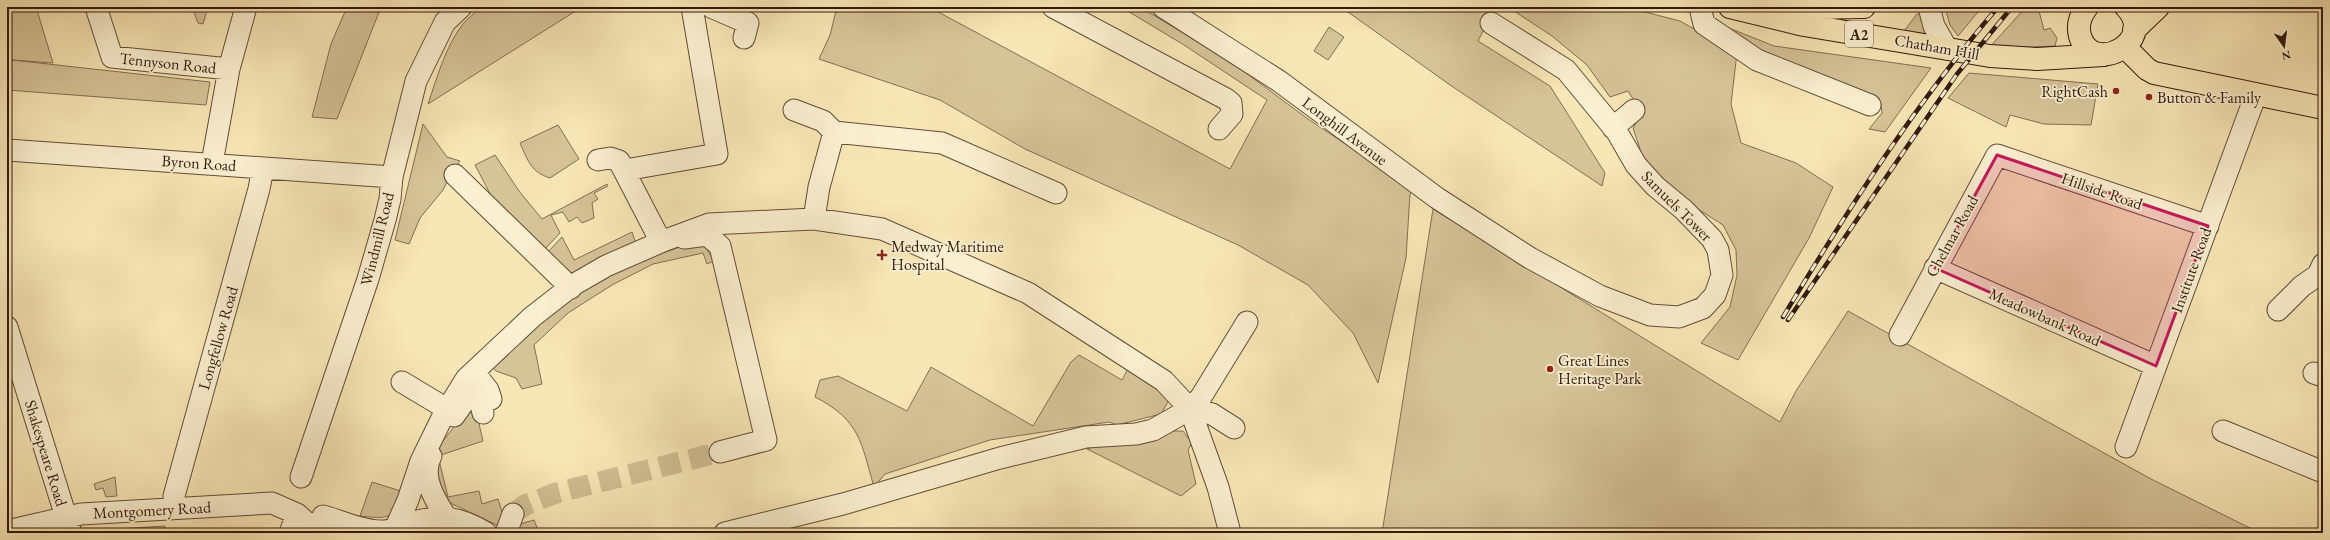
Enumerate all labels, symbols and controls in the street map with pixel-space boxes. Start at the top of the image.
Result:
road number: A2 [1845,21,1873,47]
north arrow [2264,26,2304,66]
street label: Chatham Hill [1893,29,1981,65]
street label: Tennyson Road [119,47,218,79]
text: N [2280,48,2292,64]
place label: RightCash [2041,81,2108,102]
marker: RightCash [2111,86,2121,96]
place label: Button & Family [2157,87,2262,108]
street label: Longhill Avenue [1298,92,1392,170]
marker: Button & Family [2144,92,2154,102]
street label: Byron Road [161,150,238,176]
street label: Samuels Tower [1637,166,1717,246]
street label: Hillside Road [2059,167,2146,215]
street label: Windmill Road [355,189,399,288]
street label: Chelmar Road [1921,191,1984,281]
street label: Institute Road [2166,224,2216,316]
place label: Medway Maritime Hospital [891,236,1004,275]
marker: Medway Maritime Hospital [876,249,888,261]
street label: Longfellow Road [193,283,243,392]
street label: Meadowbank Road [1986,283,2105,351]
place label: Great Lines Heritage Park [1558,350,1642,389]
marker: Great Lines Heritage Park [1545,364,1555,374]
street label: Shakespeare Road [20,397,72,510]
street label: Montgomery Road [92,496,212,524]

